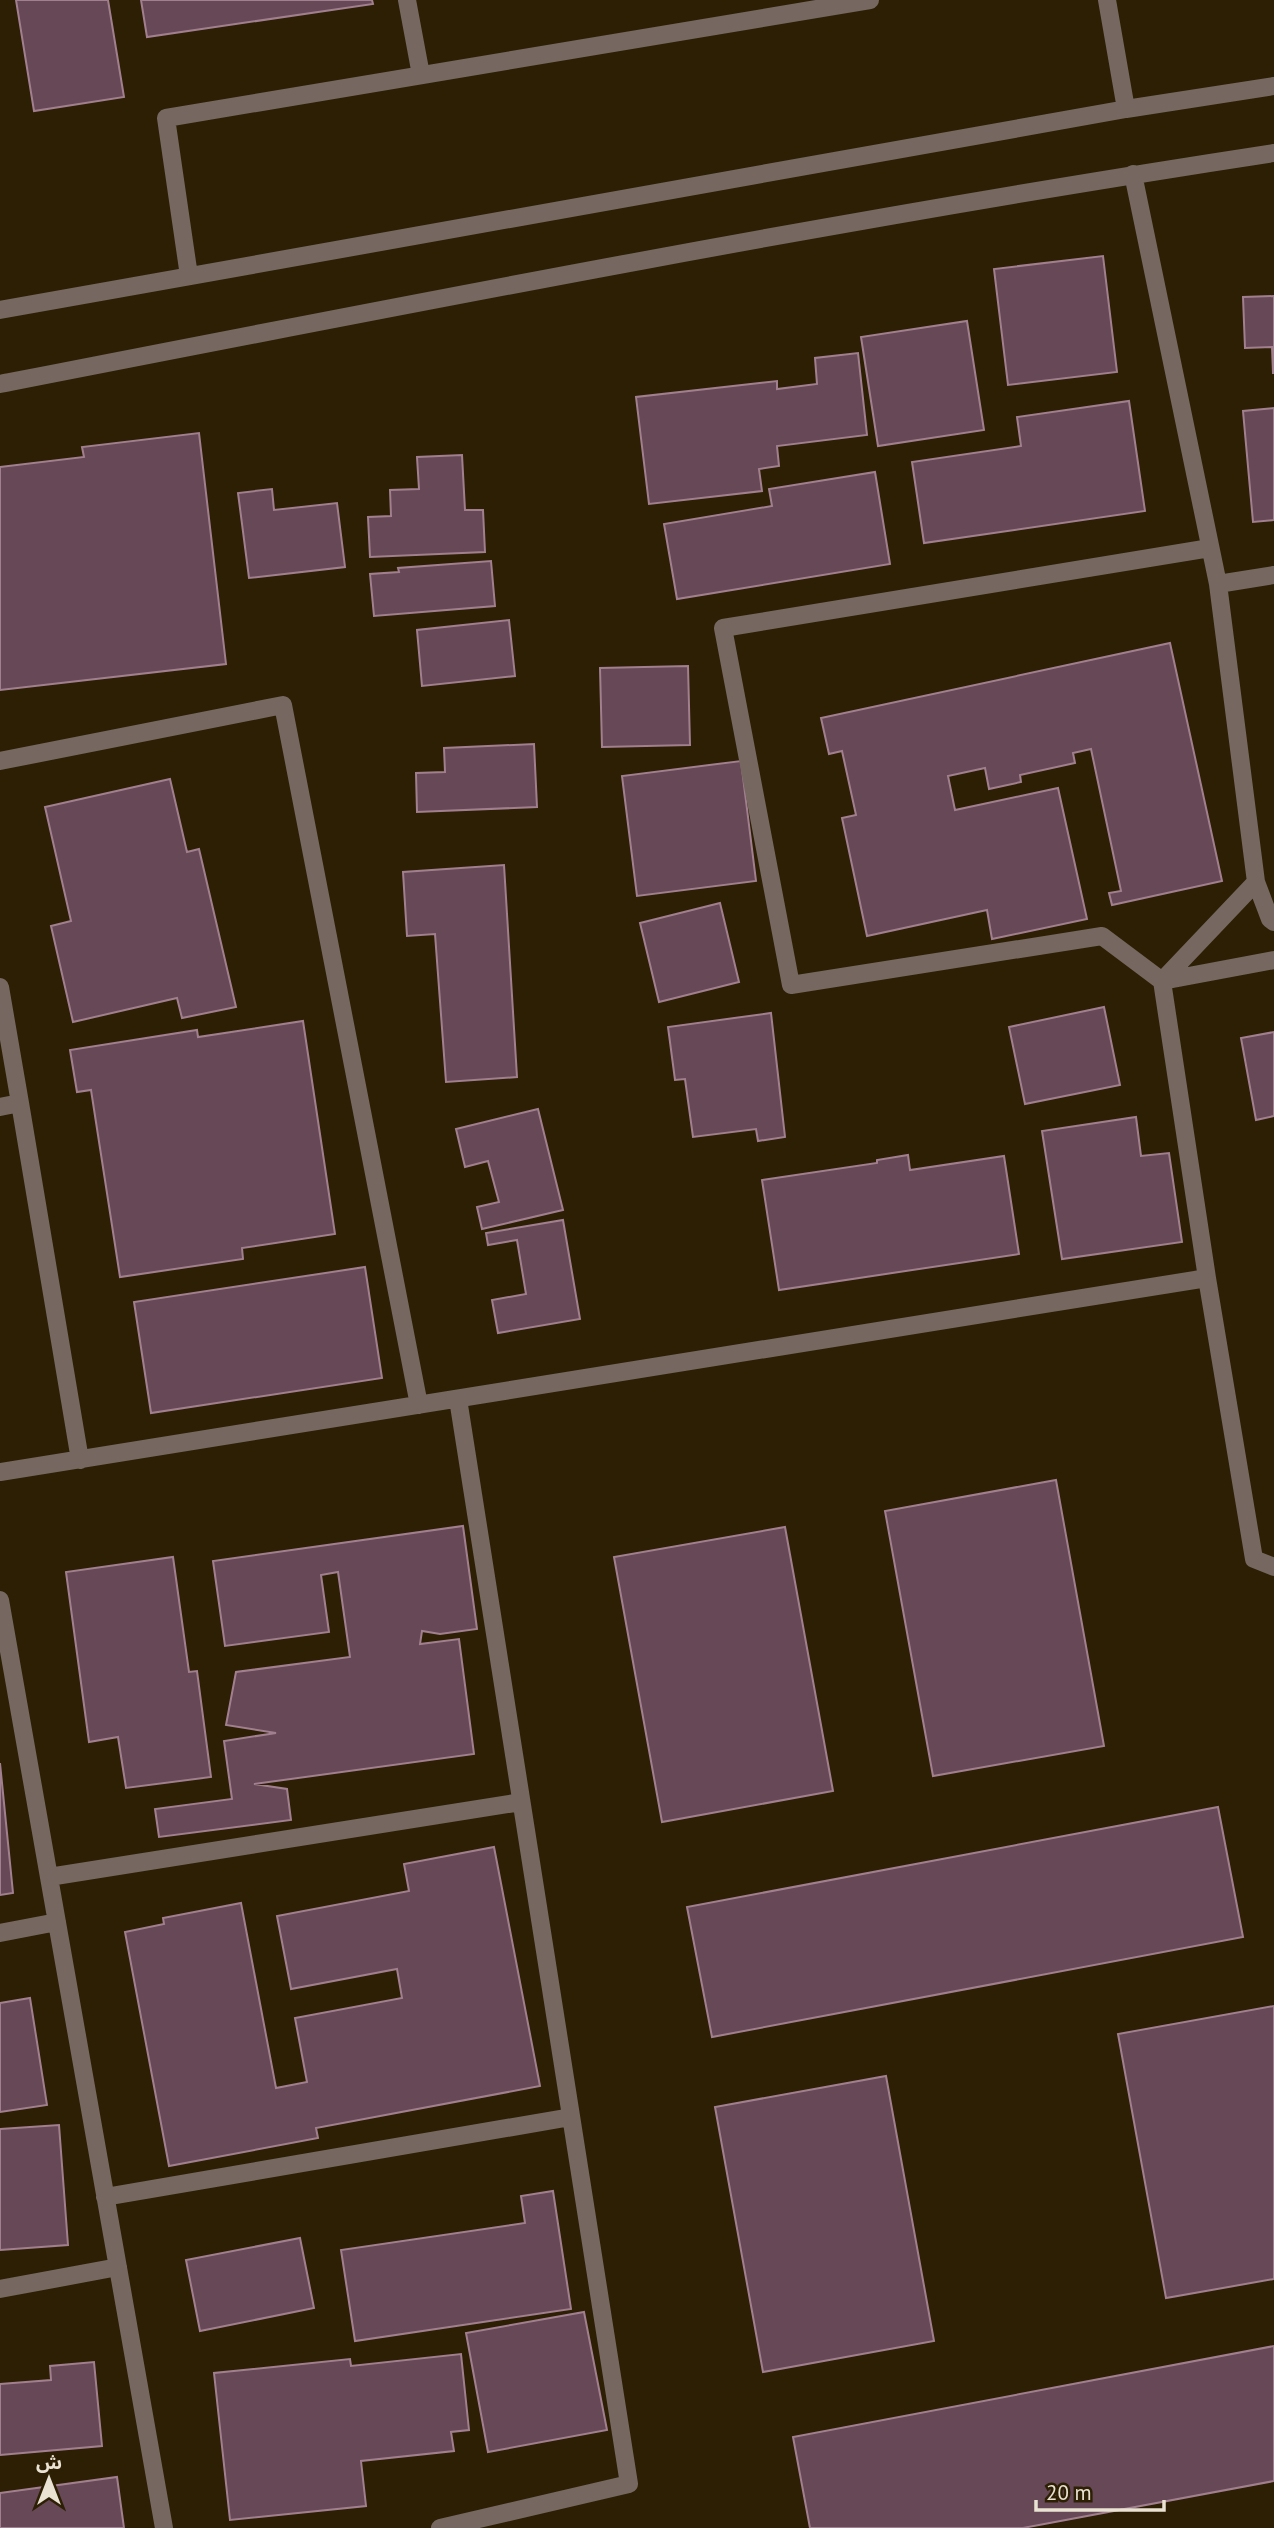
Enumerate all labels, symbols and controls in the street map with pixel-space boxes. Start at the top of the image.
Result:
north arrow [14,2444,84,2514]
text: ش [36,2450,62,2474]
scale bar [1036,2468,1164,2512]
text: 20 m [1046,2479,1092,2506]

